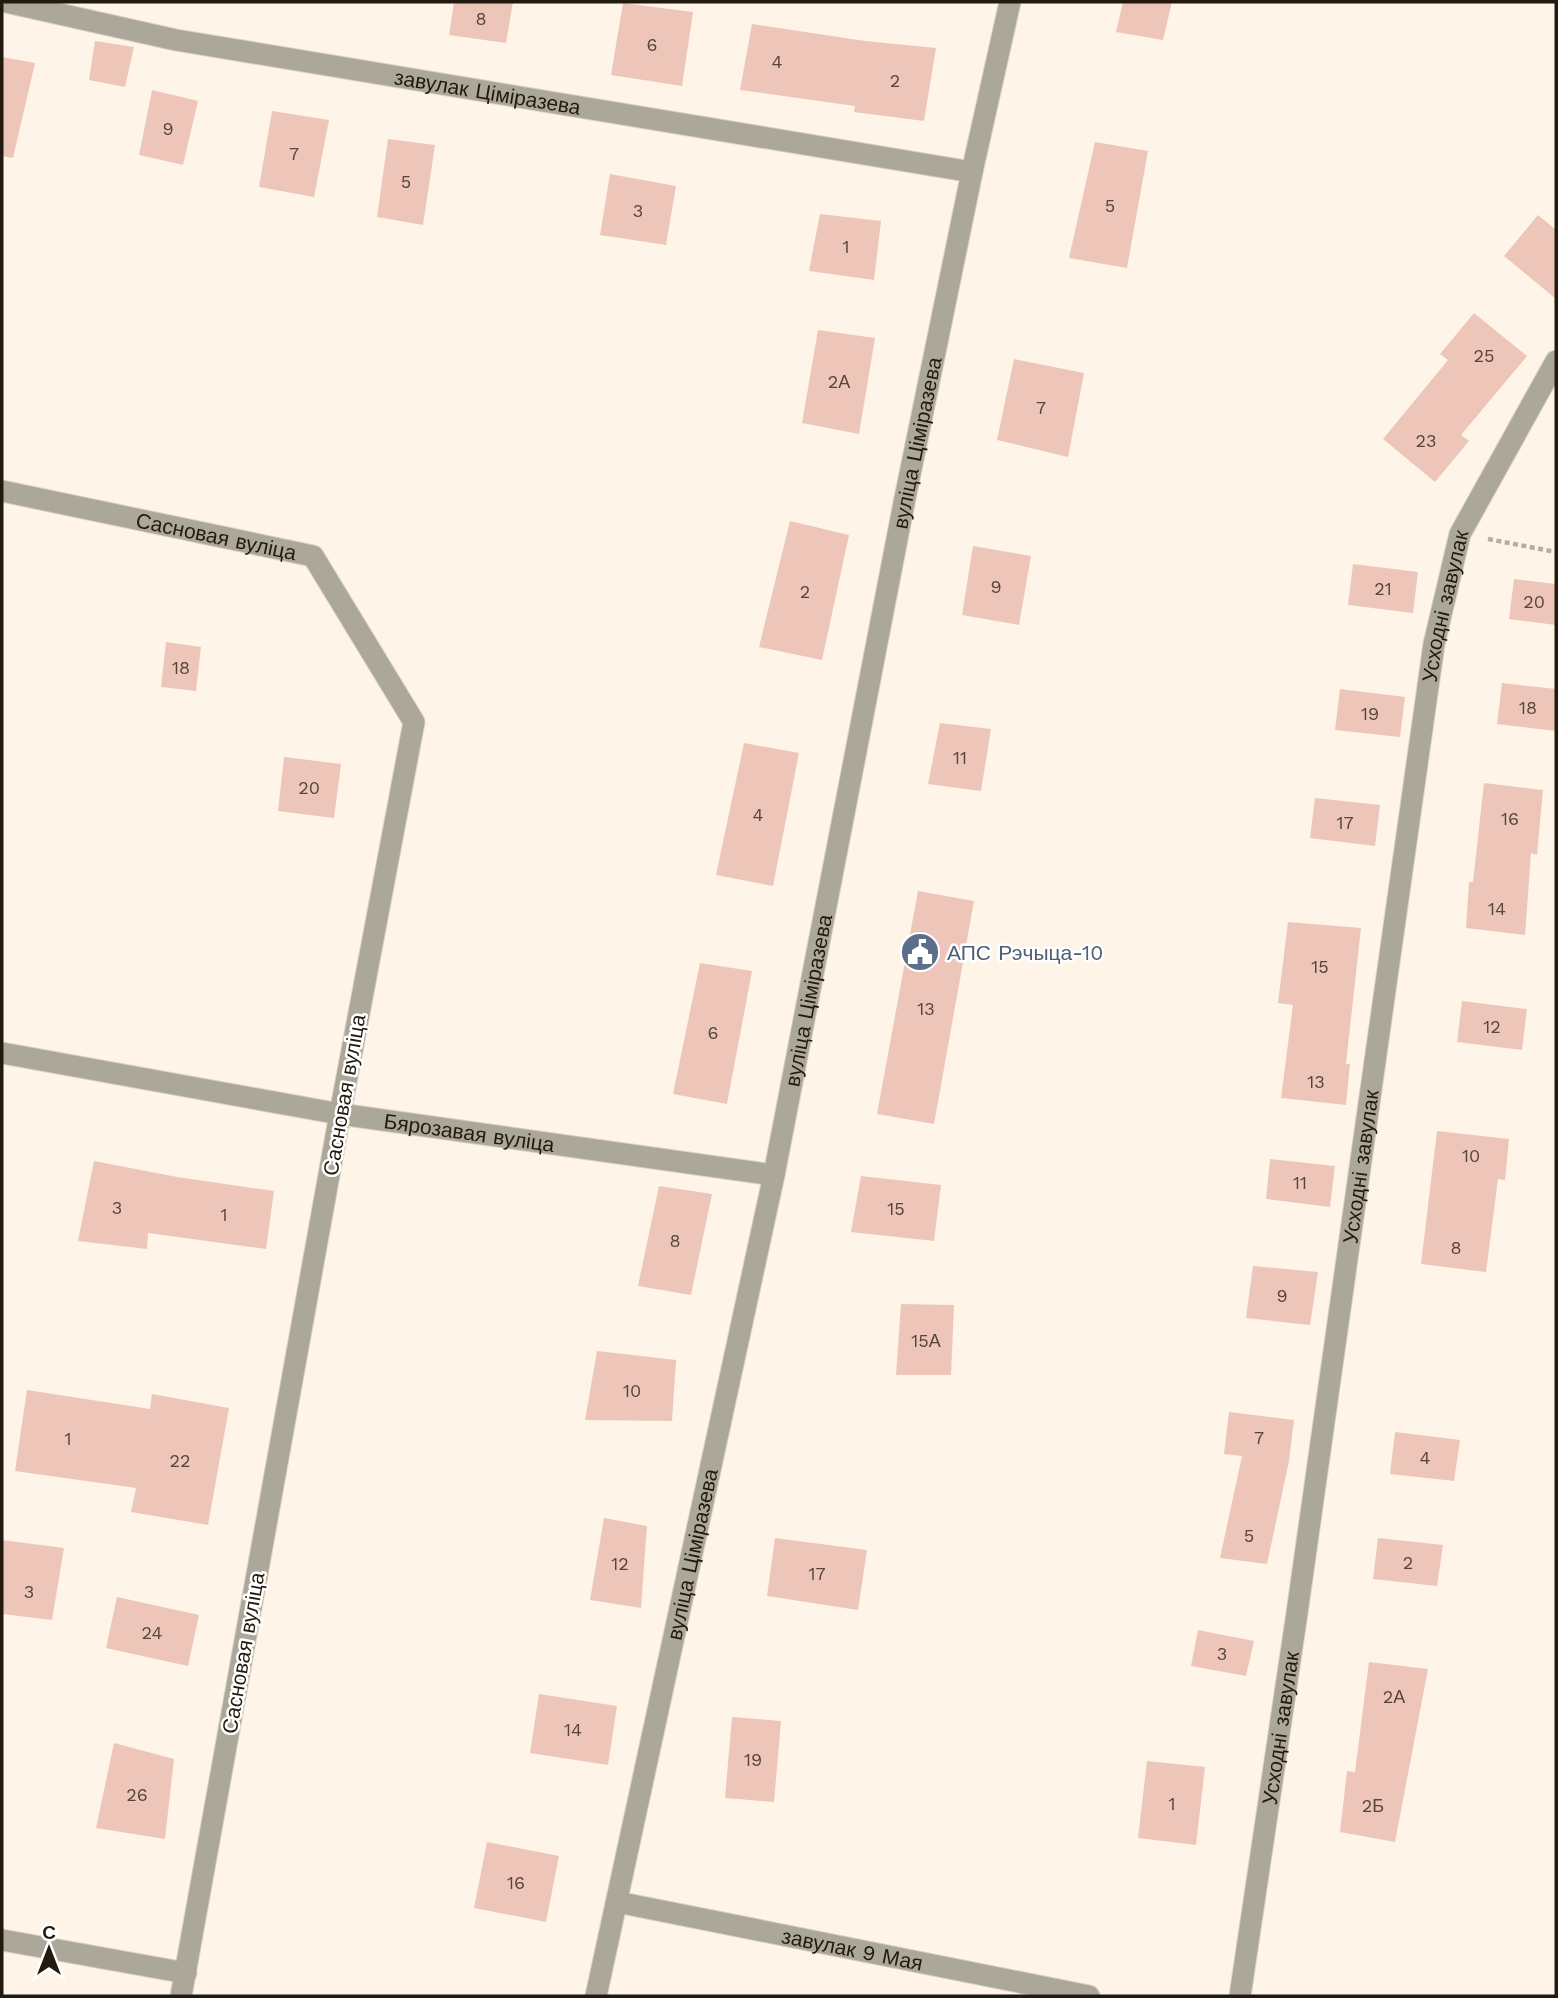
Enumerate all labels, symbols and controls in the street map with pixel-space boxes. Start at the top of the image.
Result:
house number: 8 [475,8,487,29]
house number: 6 [647,34,657,55]
house number: 4 [772,51,783,72]
street label: завулак Ціміразева [392,64,583,119]
house number: 2 [890,70,900,91]
house number: 9 [162,118,174,139]
house number: 7 [289,143,299,164]
house number: 5 [401,171,411,192]
house number: 5 [1105,195,1115,216]
house number: 3 [633,200,643,221]
house number: 1 [842,236,850,257]
house number: 25 [1474,345,1494,366]
street label: вуліца Ціміразева [887,354,946,531]
house number: 2А [828,371,850,392]
house number: 7 [1036,397,1046,418]
house number: 23 [1416,430,1437,451]
street label: Сасновая вуліца [134,507,299,565]
street label: Усходні завулак [1416,527,1473,684]
house number: 9 [990,576,1002,597]
house number: 21 [1374,578,1392,599]
house number: 2 [800,581,810,602]
house number: 20 [1523,591,1545,612]
house number: 18 [172,657,190,678]
house number: 18 [1519,697,1537,718]
house number: 19 [1361,703,1379,724]
house number: 11 [953,747,967,768]
house number: 20 [298,777,320,798]
house number: 4 [753,804,764,825]
house number: 16 [1501,808,1519,829]
house number: 17 [1336,812,1354,833]
house number: 14 [1488,898,1506,919]
street label: вуліца Ціміразева [779,912,837,1088]
public building icon: АПС Рэчыца-10 [899,931,941,973]
place label: АПС Рэчыца-10 [947,940,1103,965]
house number: 15 [1311,956,1329,977]
house number: 13 [917,998,935,1019]
street label: Сасновая вуліца [318,1012,371,1178]
house number: 12 [1483,1016,1501,1037]
house number: 6 [708,1022,718,1043]
house number: 13 [1307,1071,1325,1092]
street label: Усходні завулак [1337,1087,1383,1245]
street label: Бярозавая вуліца [382,1108,557,1157]
house number: 10 [1462,1145,1480,1166]
house number: 11 [1293,1172,1307,1193]
house number: 3 [112,1197,122,1218]
house number: 15 [887,1198,905,1219]
house number: 1 [220,1204,228,1225]
house number: 8 [669,1230,681,1251]
house number: 8 [1450,1237,1462,1258]
house number: 9 [1276,1285,1288,1306]
house number: 15А [911,1330,941,1351]
house number: 10 [623,1380,641,1401]
house number: 7 [1254,1427,1264,1448]
house number: 1 [64,1428,72,1449]
house number: 4 [1420,1447,1431,1468]
house number: 22 [170,1450,191,1471]
street label: вуліца Ціміразева [661,1466,723,1642]
house number: 5 [1244,1525,1254,1546]
house number: 2 [1403,1552,1413,1573]
house number: 12 [611,1553,629,1574]
house number: 17 [808,1563,826,1584]
street label: Сасновая вуліца [217,1570,270,1736]
house number: 3 [24,1581,34,1602]
house number: 24 [142,1622,162,1643]
house number: 3 [1217,1643,1227,1664]
street label: Усходні завулак [1256,1649,1304,1806]
house number: 2А [1383,1686,1405,1707]
house number: 14 [564,1719,582,1740]
house number: 19 [744,1749,762,1770]
house number: 26 [126,1784,148,1805]
house number: 1 [1168,1793,1176,1814]
house number: 2Б [1362,1795,1384,1816]
house number: 16 [507,1872,525,1893]
north arrow [14,1914,84,1984]
text: С [42,1921,56,1944]
street label: завулак 9 Мая [780,1923,925,1975]

